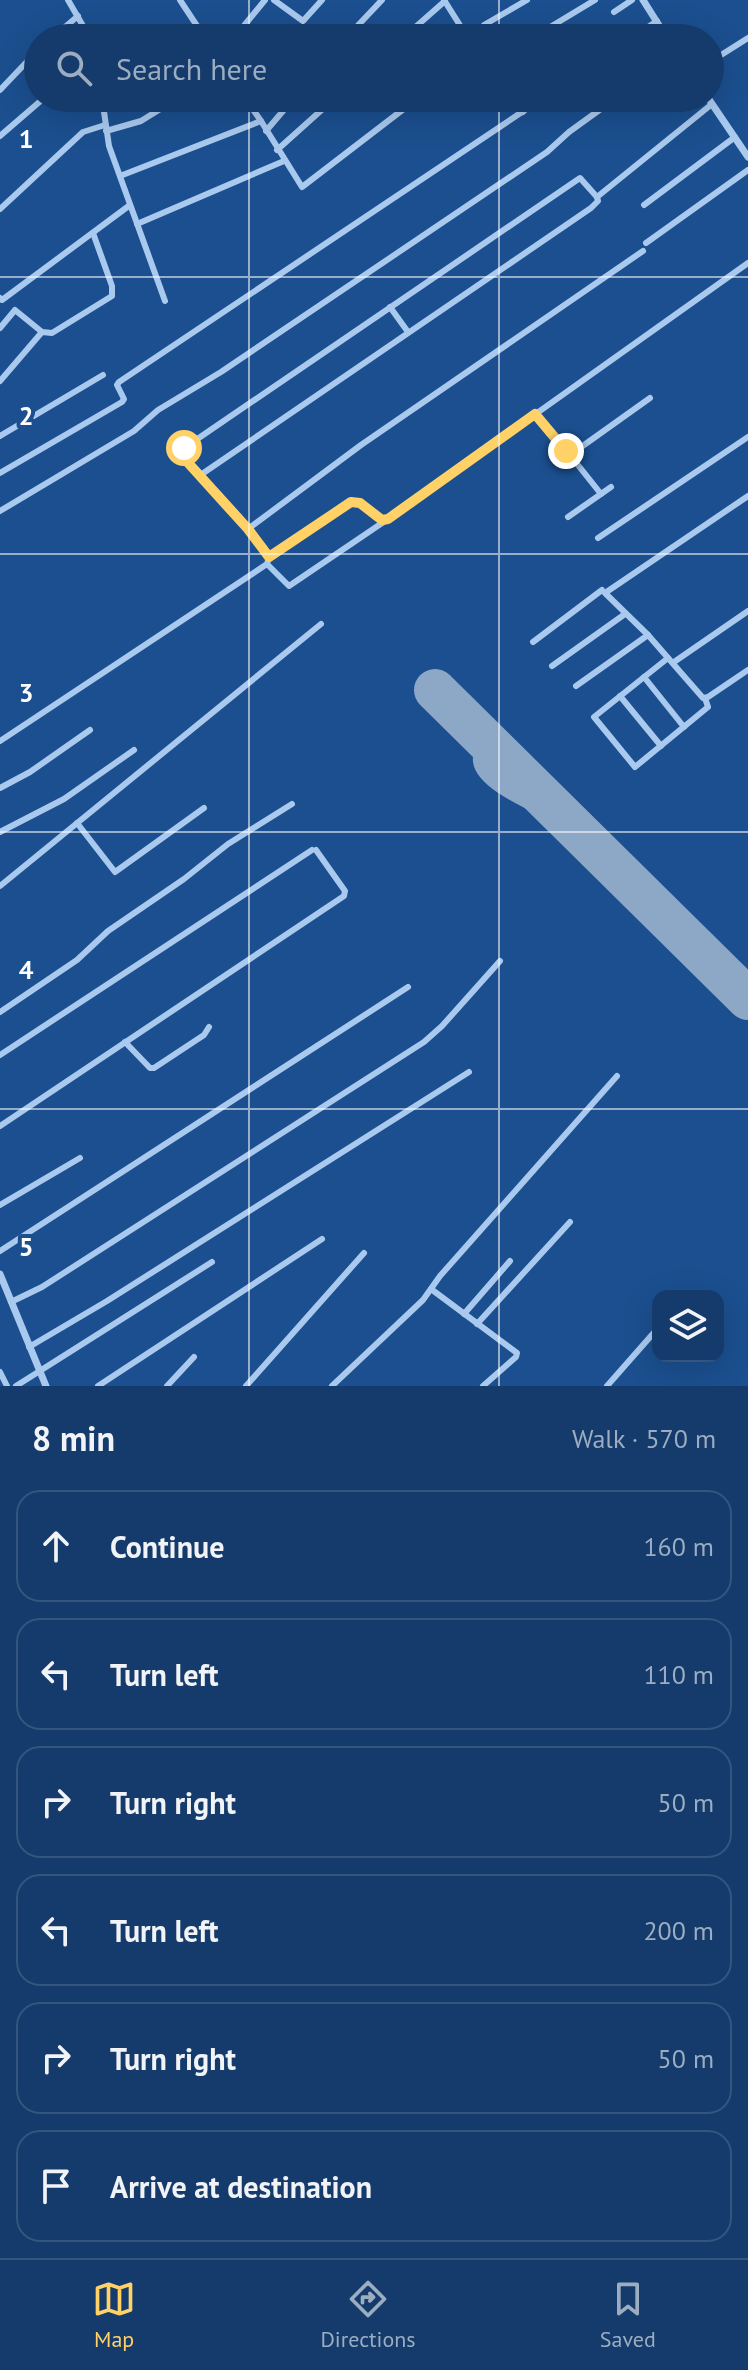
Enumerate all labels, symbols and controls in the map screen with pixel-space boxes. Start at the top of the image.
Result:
search box [24,24,724,112]
icon: search [52,46,96,90]
text: Search here [116,49,267,88]
text: 1 [19,122,33,155]
text: 2 [19,399,33,432]
route start [166,430,202,466]
route end [548,433,584,469]
text: 3 [19,676,33,709]
text: 4 [19,953,34,986]
text: 5 [19,1230,33,1263]
map controls [652,1290,724,1362]
button: layers [652,1290,724,1362]
text: 8 min [32,1416,115,1460]
text: Walk · 570 m [572,1422,716,1455]
icon: ahead [34,1524,78,1568]
text: Continue [110,1527,224,1566]
text: 160 m [643,1530,714,1563]
icon: left [34,1652,78,1696]
text: Turn left [110,1655,218,1694]
text: 110 m [643,1658,714,1691]
icon: right [34,1780,78,1824]
text: Turn right [110,1783,236,1822]
text: 50 m [658,1786,714,1819]
icon: left [34,1908,78,1952]
text: Turn left [110,1911,218,1950]
text: 200 m [643,1914,714,1947]
icon: right [34,2036,78,2080]
text: Turn right [110,2039,236,2078]
text: 50 m [658,2042,714,2075]
icon: arrive [34,2164,78,2208]
text: Arrive at destination [110,2167,372,2206]
tab: Map [92,2277,136,2353]
tab: Directions [320,2277,416,2353]
tab: Saved [600,2277,656,2353]

